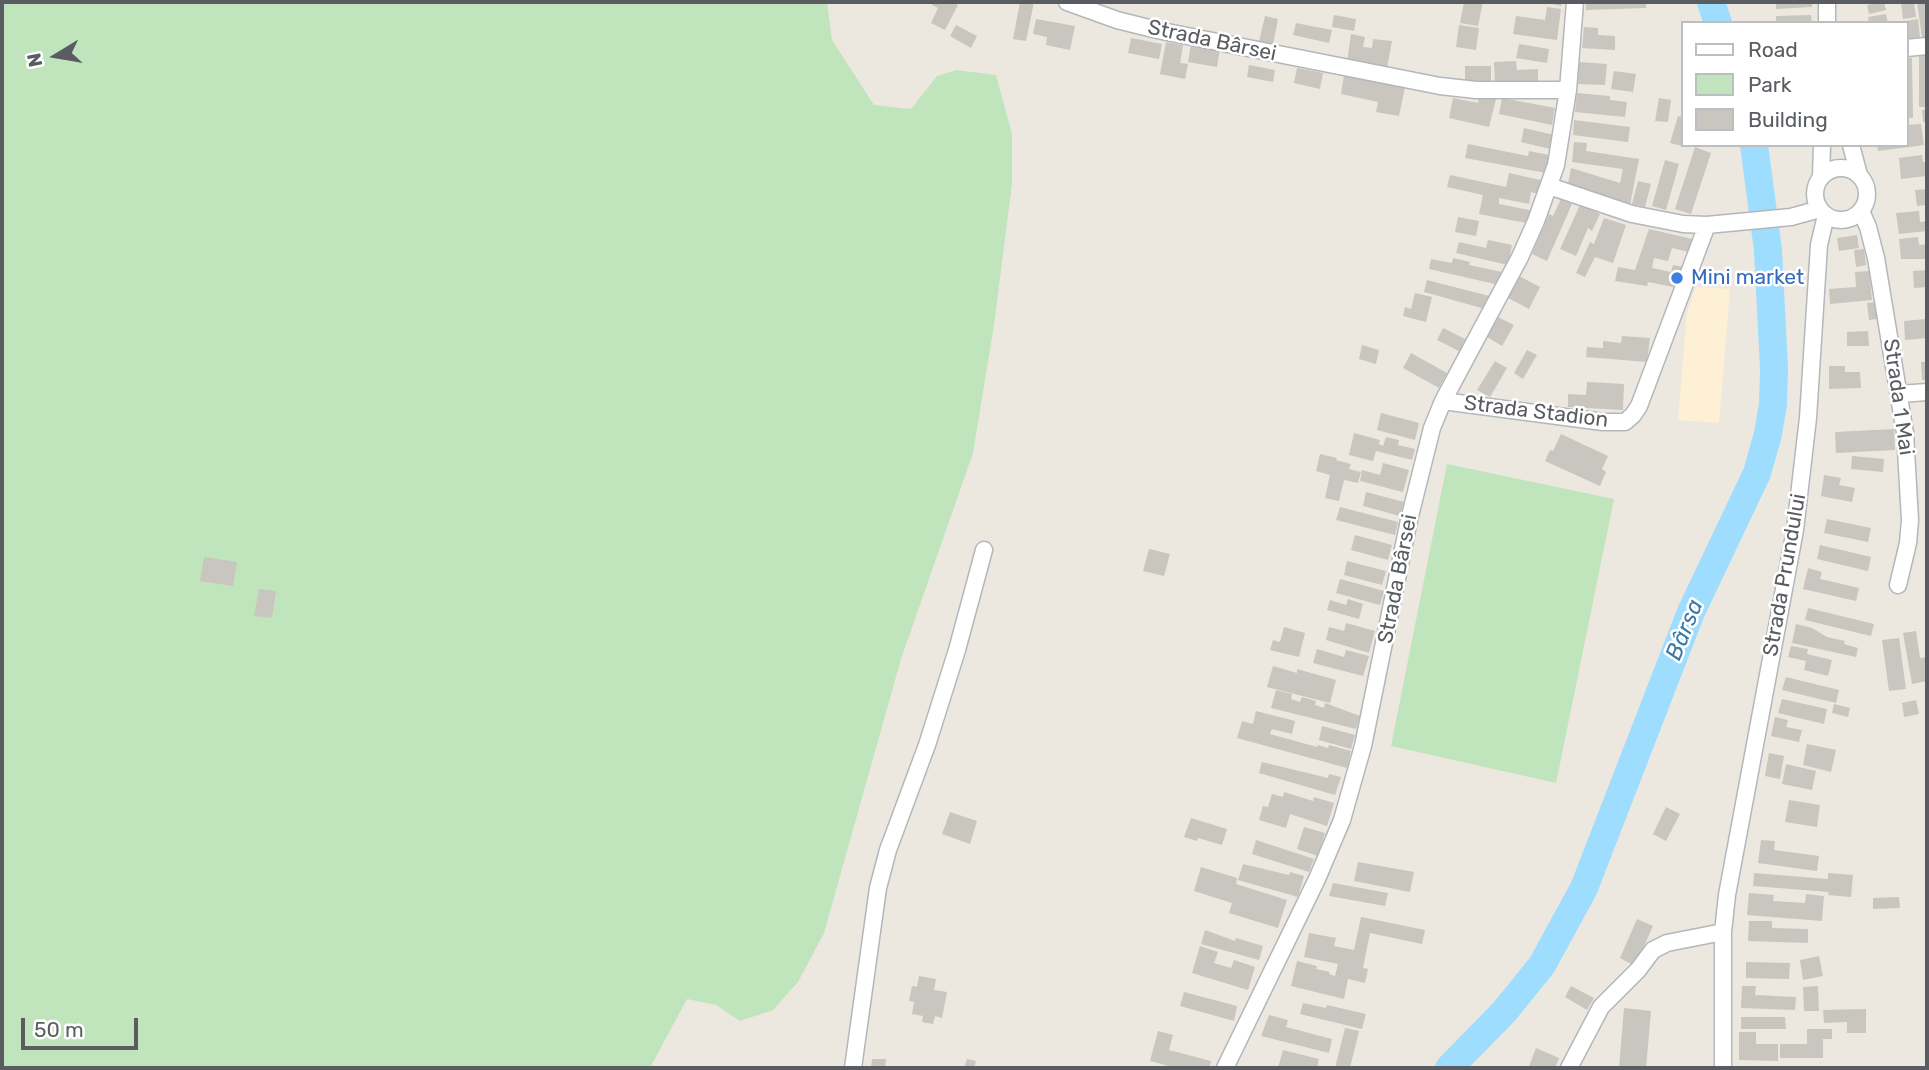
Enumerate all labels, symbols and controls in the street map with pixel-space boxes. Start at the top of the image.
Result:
street label: Strada Bârsei [1145,15,1279,67]
north arrow [21,21,91,91]
legend [1680,21,1908,147]
text: Road [1748,37,1798,62]
text: N [22,51,47,69]
text: Park [1748,72,1792,97]
text: Building [1748,107,1828,132]
place label: Mini market [1691,265,1804,291]
marker: Mini market [1669,270,1685,286]
street label: Strada 1 Mai [1877,337,1919,457]
street label: Strada Stadion [1462,391,1610,433]
street label: Strada Prundului [1758,492,1812,658]
street label: Strada Bârsei [1373,512,1423,646]
water label: Bârsa [1660,596,1710,664]
scale bar [24,1004,142,1048]
text: 50 m [34,1017,84,1042]

